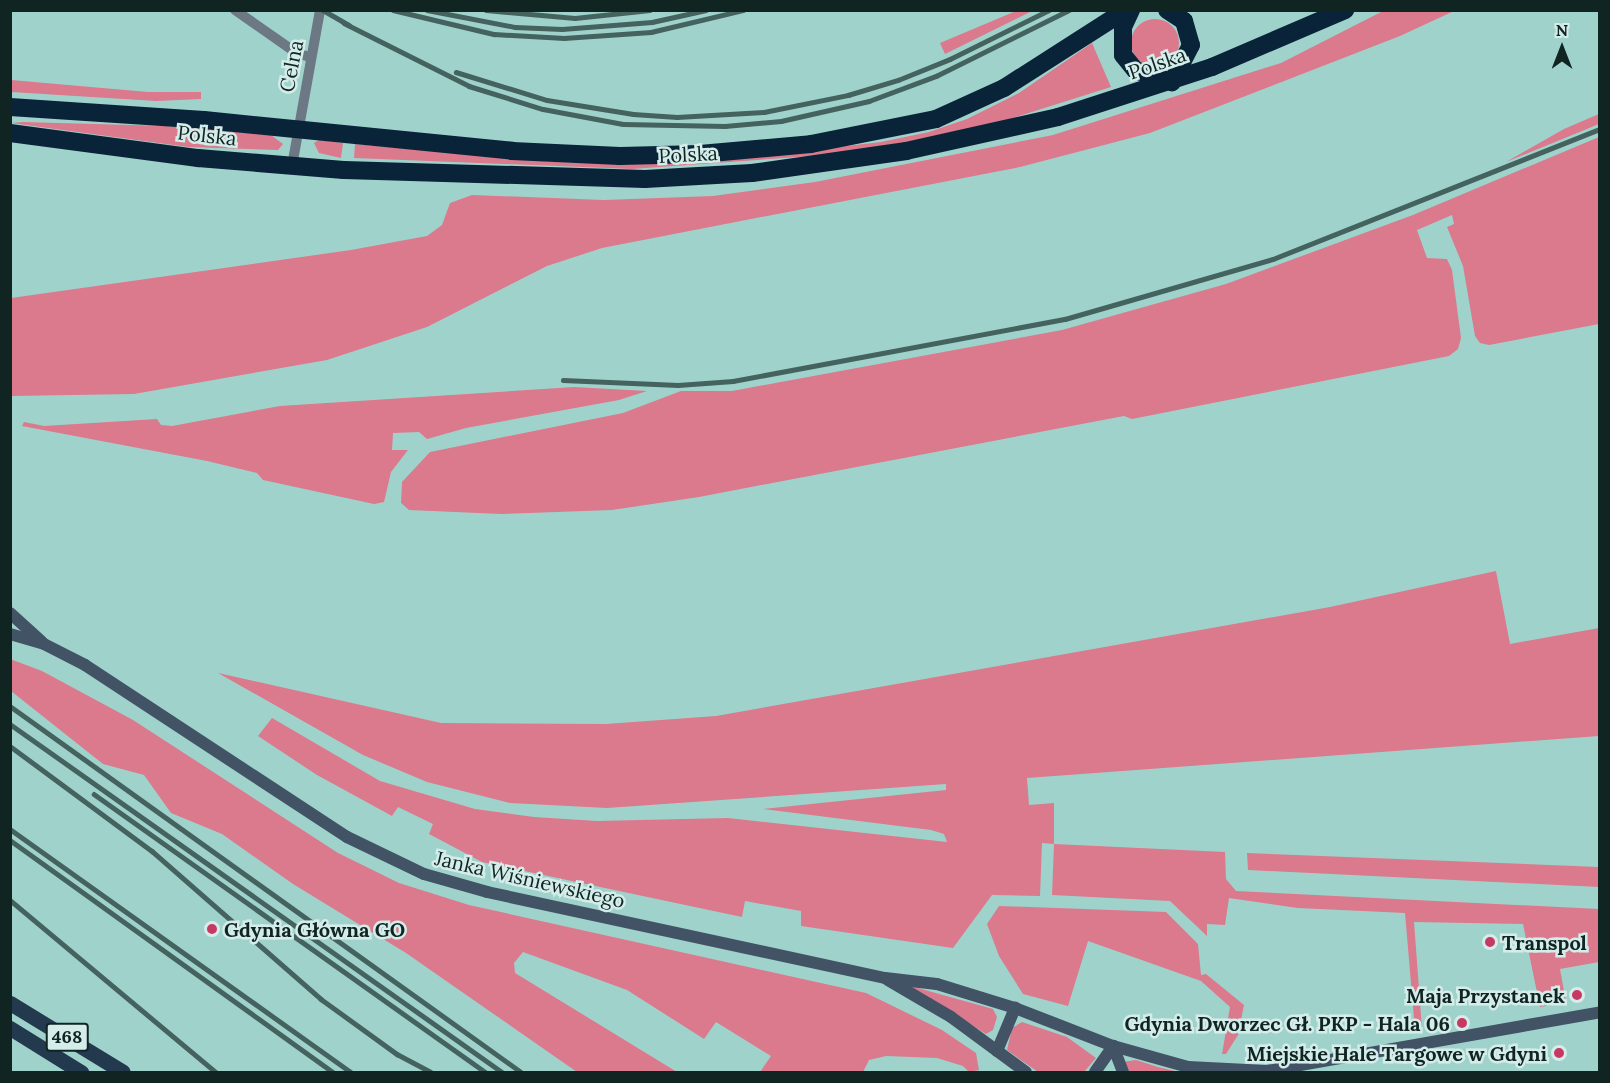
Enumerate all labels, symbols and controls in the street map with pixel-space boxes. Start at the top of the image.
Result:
north arrow [1532,18,1592,78]
text: N [1556,20,1568,40]
street label: Celna [274,38,308,94]
street label: Polska [1125,42,1189,84]
street label: Polska [176,120,238,150]
street label: Polska [658,140,718,168]
street label: Janka Wiśniewskiego [433,845,627,913]
place label: Gdynia Główna GO [224,917,405,941]
marker: Gdynia Główna GO [205,922,219,936]
place label: Transpol [1502,930,1587,954]
marker: Transpol [1483,935,1497,949]
place label: Maja Przystanek [1406,983,1565,1007]
marker: Maja Przystanek [1570,988,1584,1002]
place label: Gdynia Dworzec Gł. PKP - Hala 06 [1124,1011,1450,1035]
marker: Gdynia Dworzec Gł. PKP - Hala 06 [1455,1016,1469,1030]
road number: 468 [44,1022,90,1052]
place label: Miejskie Hale Targowe w Gdyni [1246,1041,1547,1065]
marker: Miejskie Hale Targowe w Gdyni [1552,1046,1566,1060]

